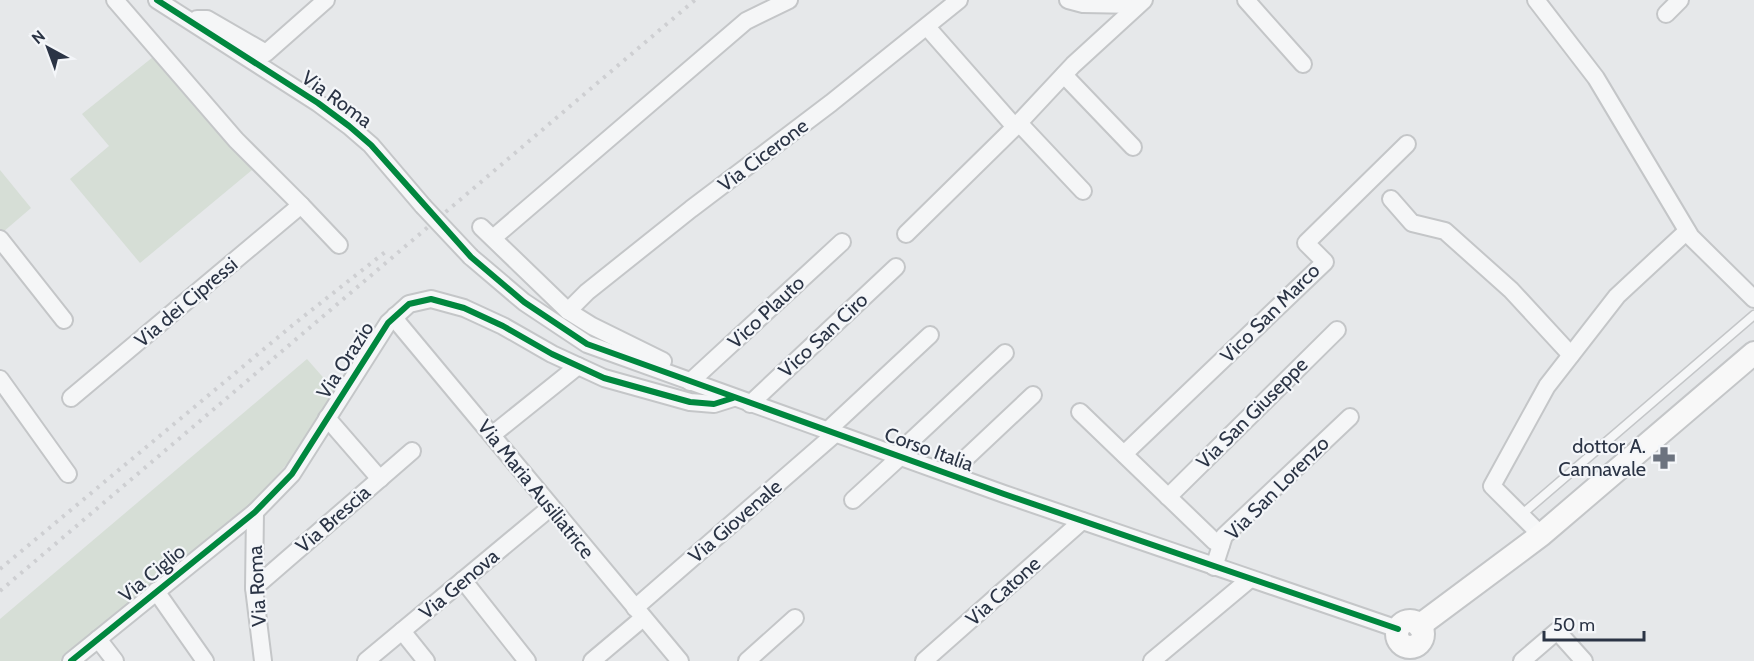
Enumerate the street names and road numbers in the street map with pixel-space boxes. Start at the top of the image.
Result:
street label: Via Roma [297,65,377,133]
street label: Via Cicerone [713,113,813,197]
street label: Via dei Cipressi [130,252,242,352]
street label: Vico San Marco [1215,258,1325,368]
street label: Vico Plauto [723,271,809,353]
street label: Vico San Ciro [774,288,872,382]
street label: Via Orazio [311,317,379,403]
street label: Via San Giuseppe [1191,352,1313,474]
street label: Via Maria Ausiliatrice [473,415,599,563]
street label: Corso Italia [881,422,977,476]
street label: Via San Lorenzo [1220,431,1334,545]
street label: Via Giovenale [684,474,786,568]
street label: Via Brescia [291,480,375,558]
street label: Via Ciglio [114,539,190,607]
street label: Via Roma [243,544,271,627]
street label: Via Genova [414,544,504,624]
street label: Via Catone [961,551,1045,631]

